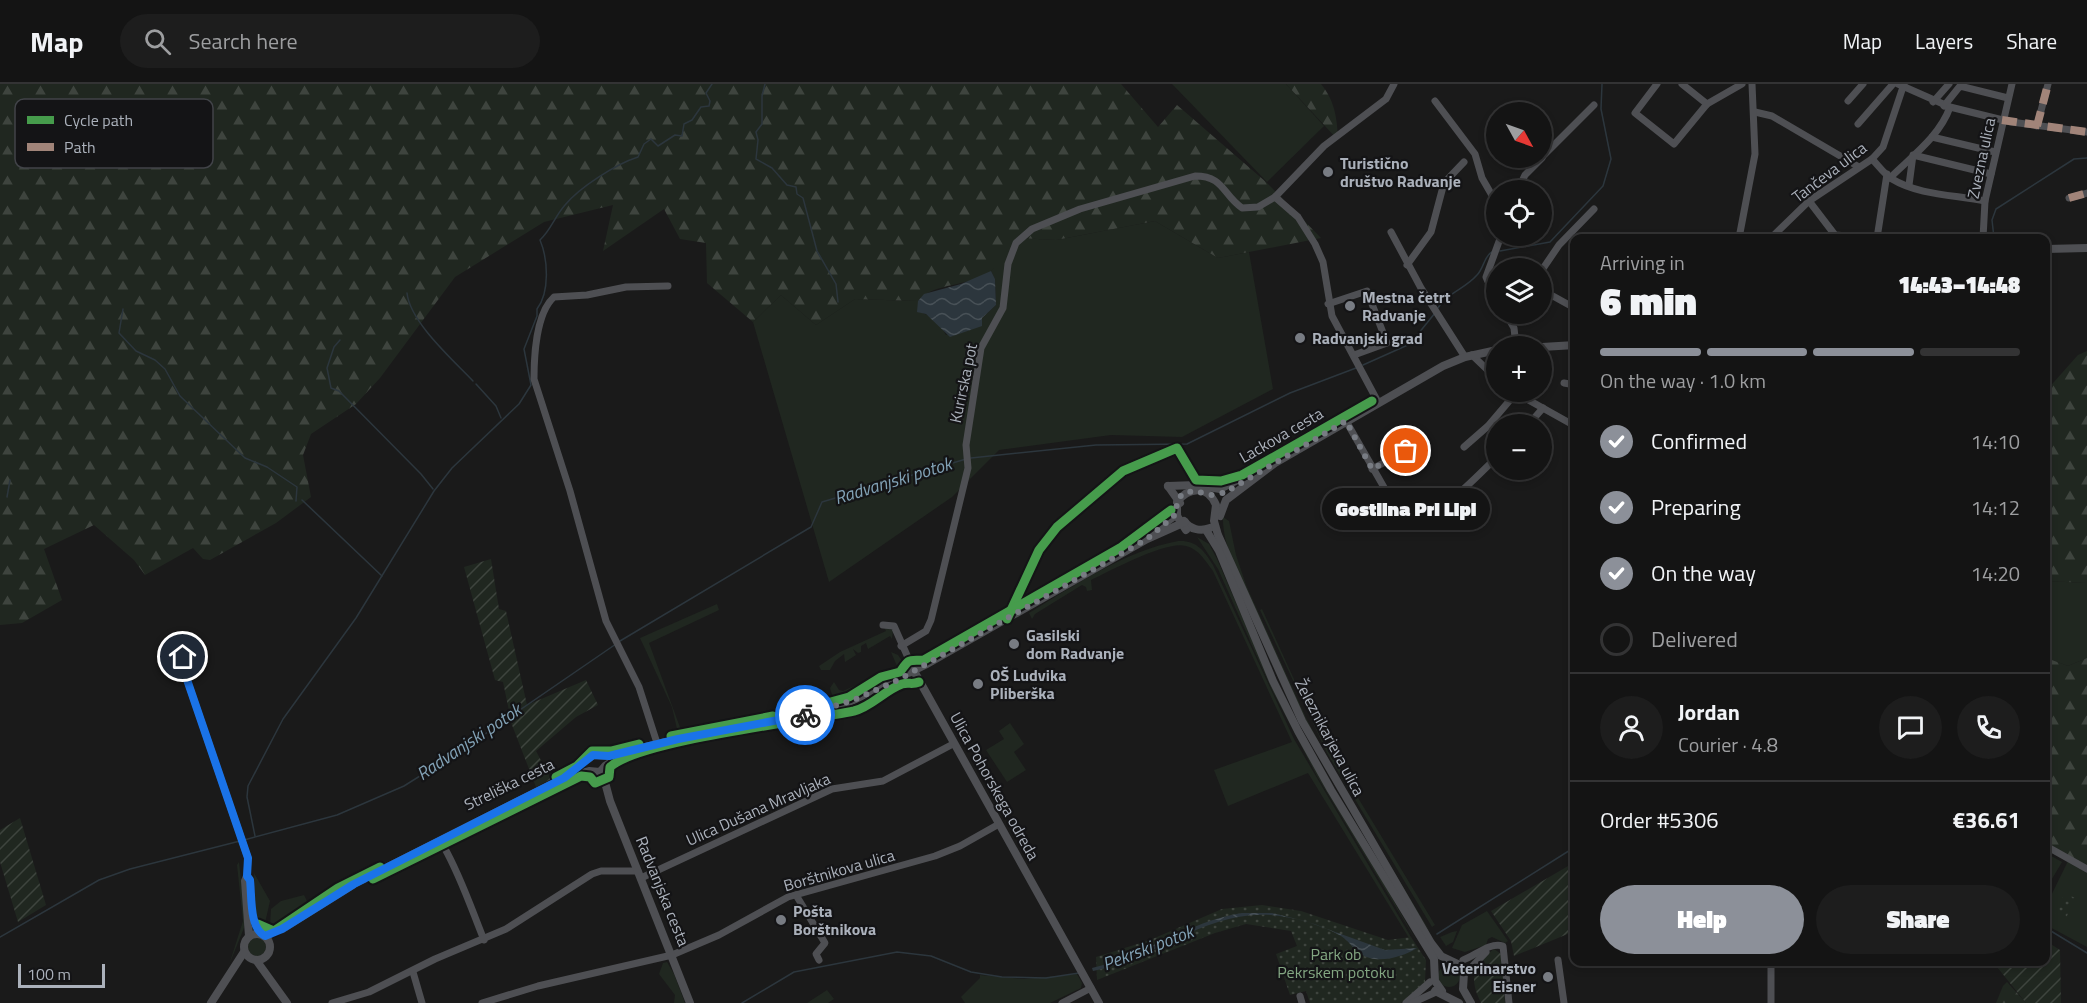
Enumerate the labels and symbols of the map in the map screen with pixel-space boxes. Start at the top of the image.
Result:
legend [15,99,213,168]
north arrow [1486,102,1552,168]
text: Cycle path [64,108,133,132]
street label: Zvezna ulica [1961,115,2001,201]
text: Path [64,135,96,159]
street label: Tančeva ulica [1787,136,1871,208]
place label: Turistično društvo Radvanje [1340,151,1461,193]
marker: Turistično društvo Radvanje [1321,165,1335,179]
place label: Mestna četrt Radvanje [1362,285,1451,327]
marker: Mestna četrt Radvanje [1343,299,1357,313]
place label: Radvanjski grad [1312,326,1423,350]
marker: Radvanjski grad [1293,331,1307,345]
street label: Kurirska pot [943,341,983,425]
street label: Lackova cesta [1234,401,1328,469]
pin [1380,425,1431,476]
water label: Radvanjski potok [831,449,957,511]
callout: Gostilna Pri Lipi [1322,487,1490,529]
place label: Gasilski dom Radvanje [1026,623,1124,665]
pin [157,631,208,682]
marker: Gasilski dom Radvanje [1007,637,1021,651]
place label: OŠ Ludvika Pliberška [990,663,1066,705]
street label: Železnikarjeva ulica [1289,674,1371,800]
marker: OŠ Ludvika Pliberška [971,677,985,691]
courier [775,685,835,745]
water label: Radvanjski potok [411,695,528,787]
street label: Ulica Pohorskega odreda [944,708,1046,864]
street label: Streliška cesta [460,752,558,816]
street label: Ulica Dušana Mravljaka [682,766,834,852]
street label: Radvanjska cesta [630,832,696,950]
street label: Borštnikova ulica [781,843,897,897]
place label: Pošta Borštnikova [793,899,876,941]
marker: Pošta Borštnikova [774,913,788,927]
water label: Pekrski potok [1098,917,1199,977]
park label: Park ob Pekrskem potoku [1277,942,1395,984]
place label: Veterinarstvo Eisner [1442,956,1536,998]
scale bar [18,961,105,988]
marker: Veterinarstvo Eisner [1541,970,1555,984]

